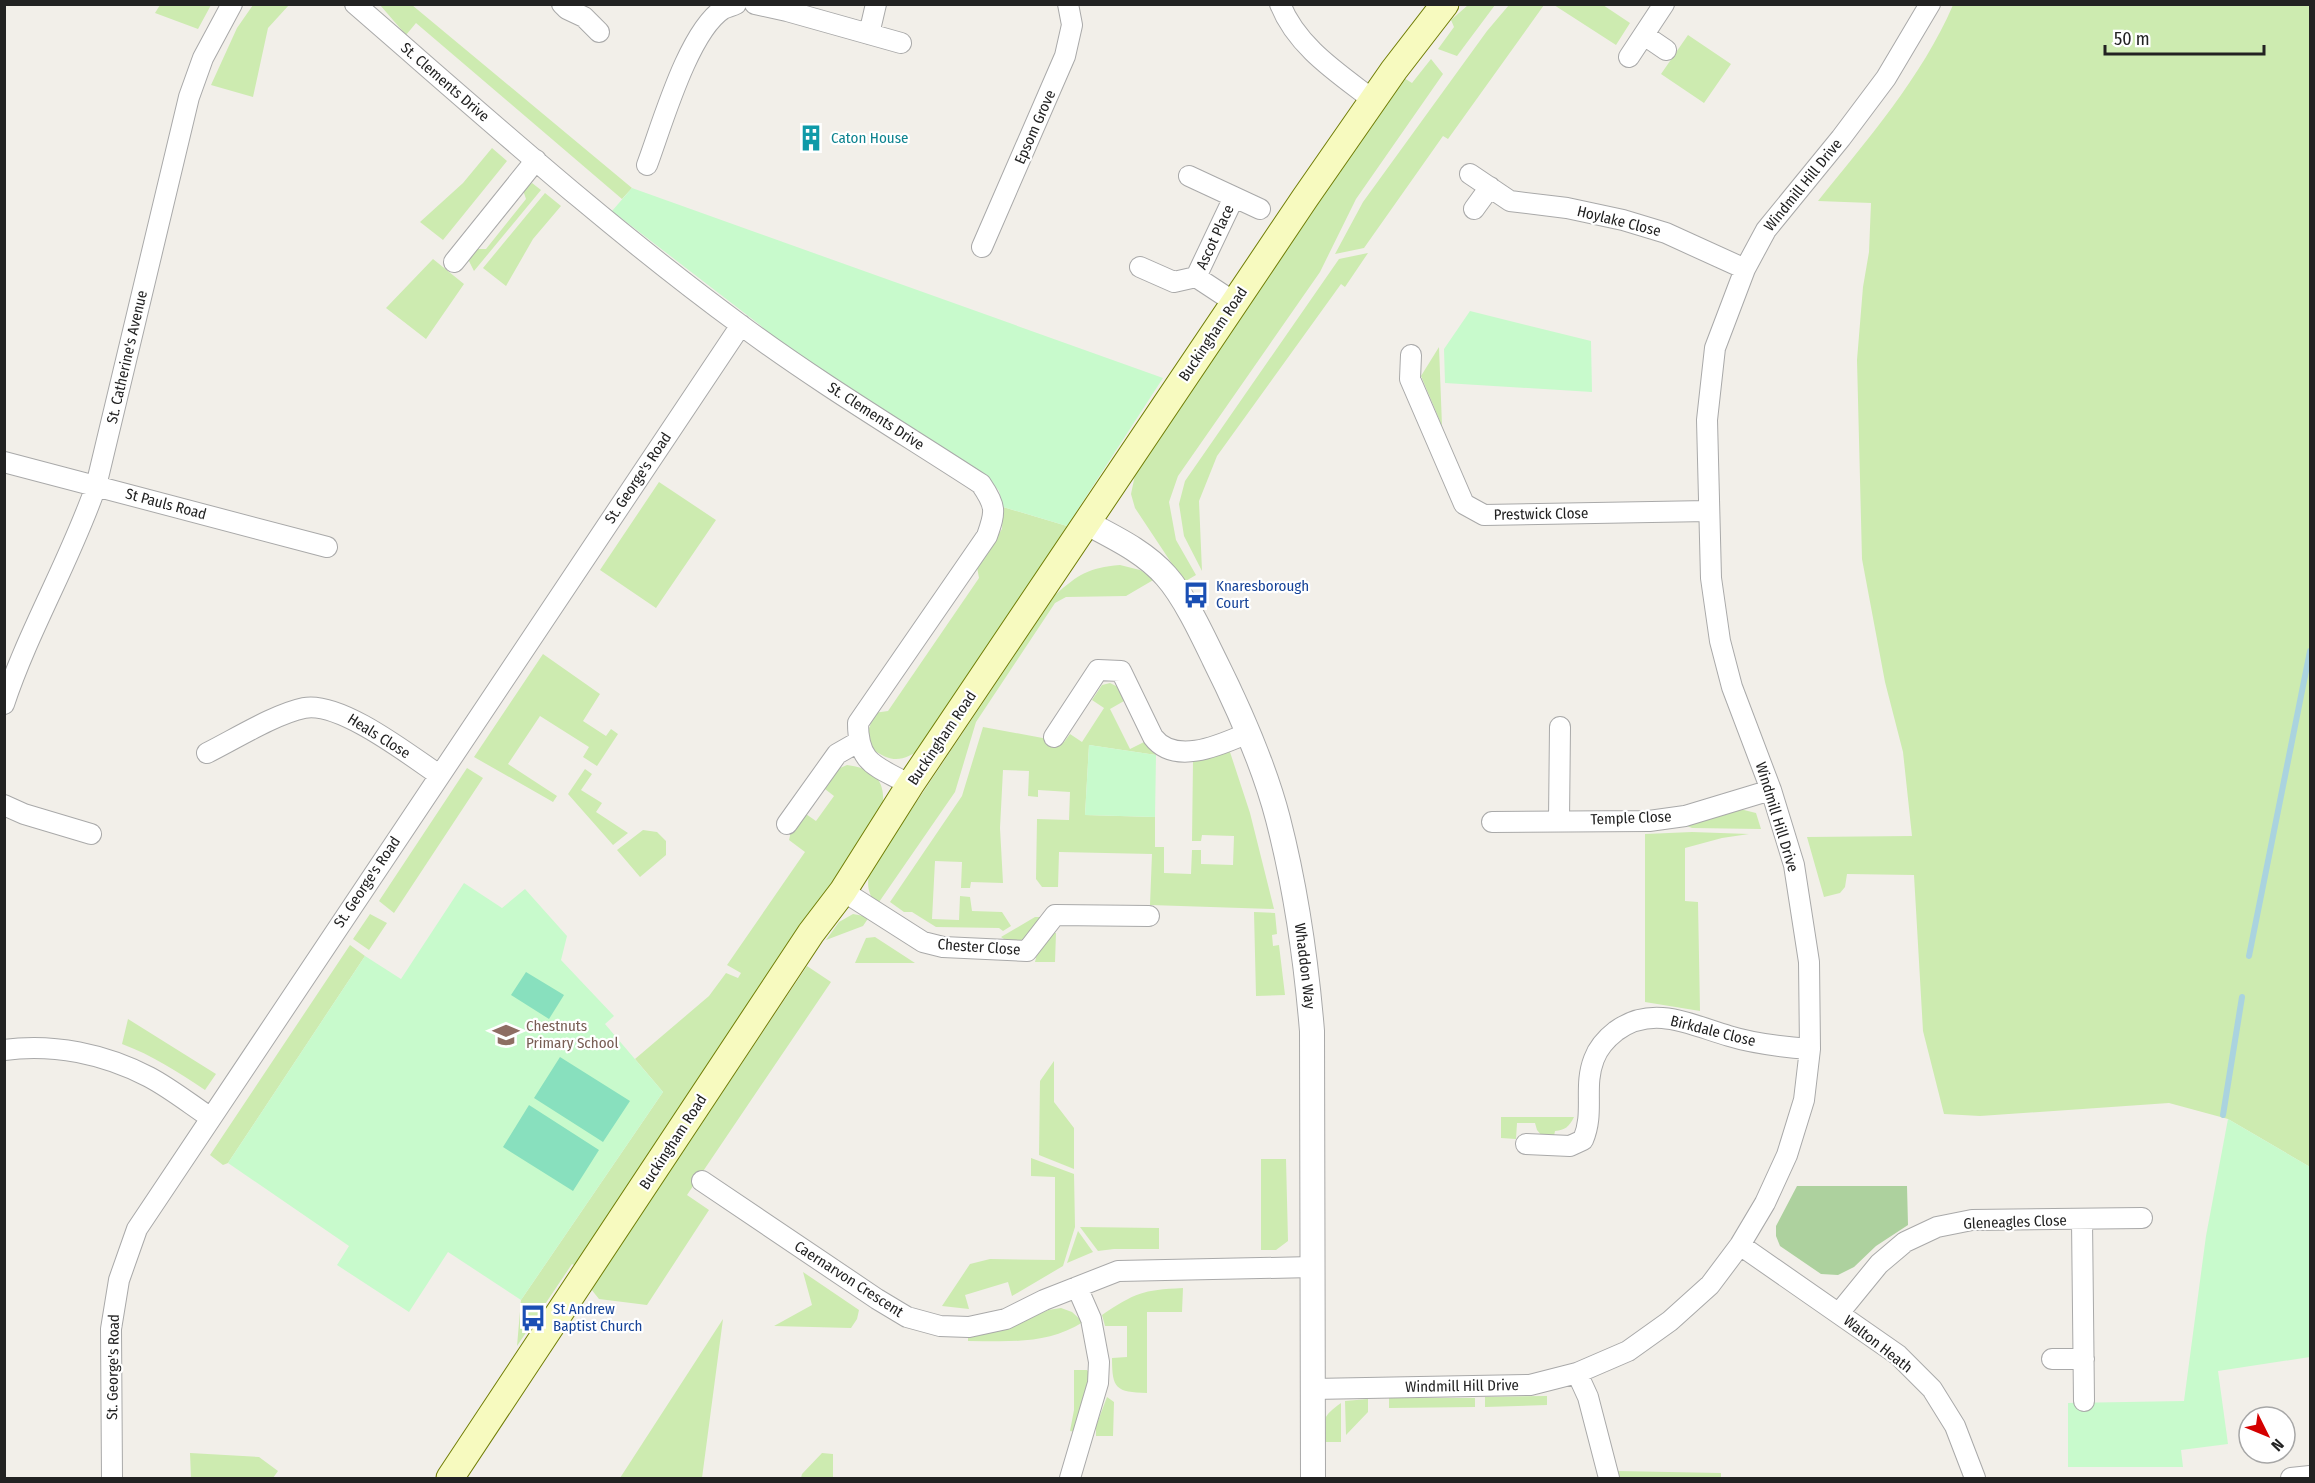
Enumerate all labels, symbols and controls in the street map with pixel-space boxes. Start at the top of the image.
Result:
scale bar [2105,18,2264,56]
text: 50 m [2114,28,2150,50]
street label: St. Clements Drive [397,39,493,125]
street label: Epsom Grove [1011,87,1059,167]
building icon: Caton House [796,123,826,153]
place label: Caton House [831,129,908,147]
street label: Windmill Hill Drive [1760,135,1846,235]
street label: Ascot Place [1192,202,1238,272]
street label: Hoylake Close [1575,202,1663,240]
street label: Buckingham Road [1175,284,1251,384]
street label: St. Catherine's Avenue [103,289,151,425]
street label: St. Clements Drive [824,378,928,454]
street label: St. George's Road [601,429,675,527]
street label: St Pauls Road [124,485,208,523]
street label: Prestwick Close [1494,504,1588,524]
place label: Knaresborough Court [1216,577,1309,612]
bus stop icon: Knaresborough Court [1181,580,1211,610]
street label: Buckingham Road [904,688,980,788]
street label: Heals Close [344,710,414,762]
street label: Windmill Hill Drive [1752,760,1802,874]
street label: Temple Close [1590,808,1672,828]
street label: St. George's Road [330,833,404,931]
street label: Whaddon Way [1291,922,1319,1010]
street label: Chester Close [937,935,1021,959]
street label: Birkdale Close [1669,1012,1757,1050]
place label: Chestnuts Primary School [526,1017,618,1052]
school or university icon: Chestnuts Primary School [491,1020,521,1050]
street label: Buckingham Road [636,1091,710,1193]
street label: Gleneagles Close [1963,1211,2067,1233]
street label: Caernarvon Crescent [791,1237,907,1321]
place label: St Andrew Baptist Church [553,1300,642,1335]
bus stop icon: St Andrew Baptist Church [518,1303,548,1333]
street label: Walton Heath [1840,1312,1916,1376]
street label: St. George's Road [103,1314,123,1420]
street label: Windmill Hill Drive [1405,1376,1519,1396]
north arrow [2237,1405,2297,1465]
text: N [2267,1435,2288,1455]

